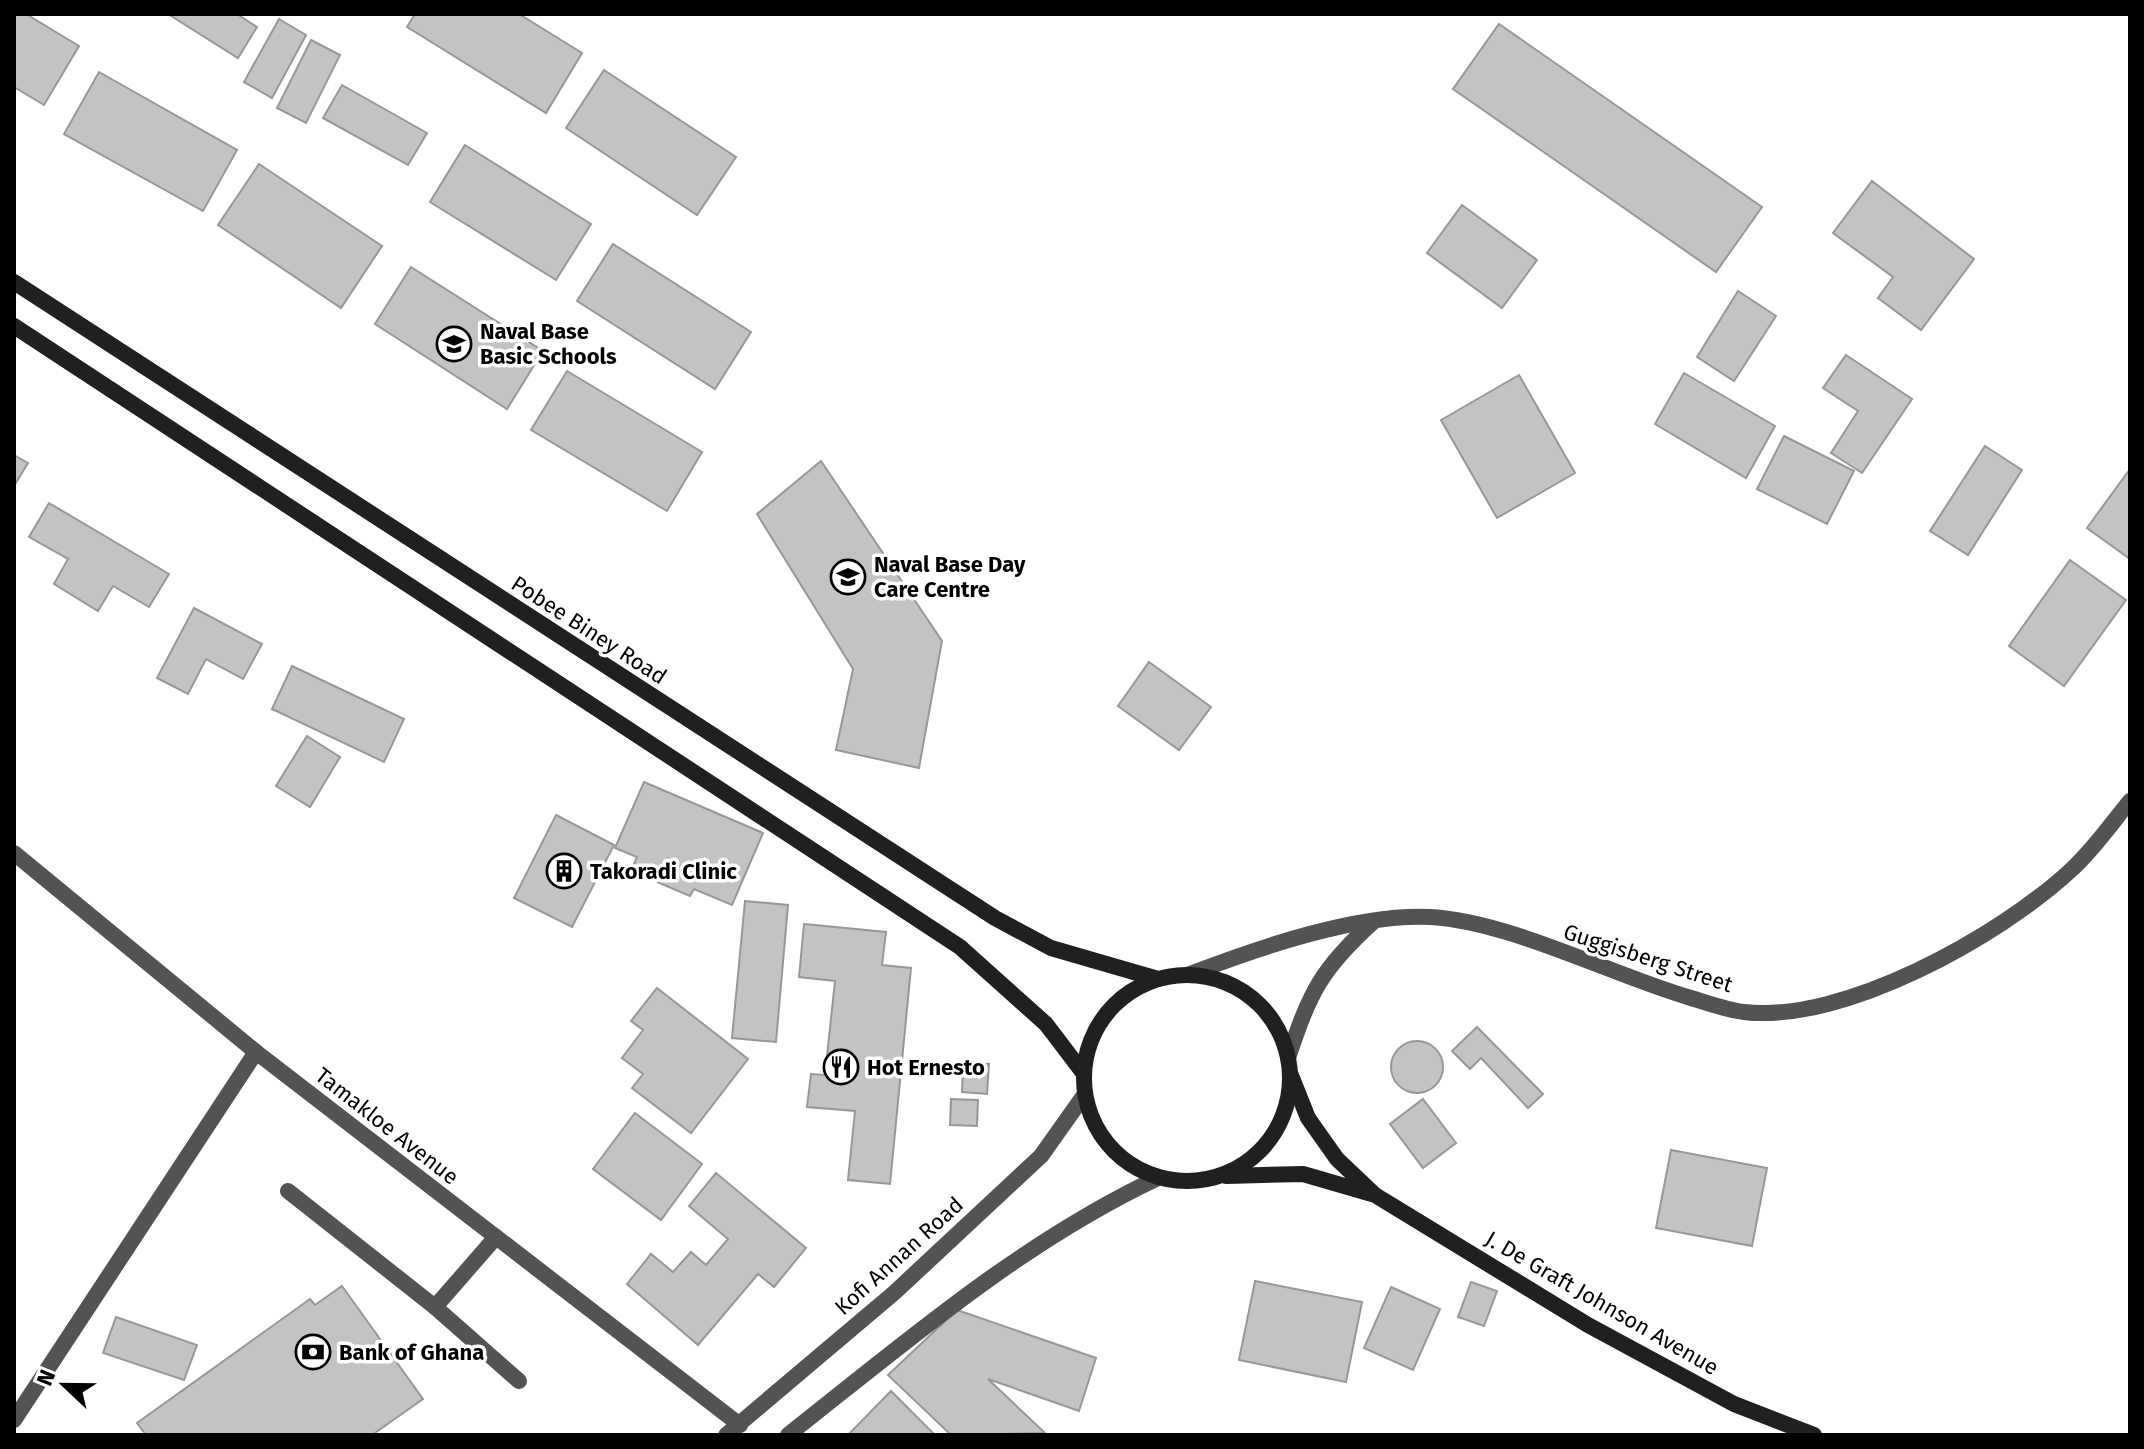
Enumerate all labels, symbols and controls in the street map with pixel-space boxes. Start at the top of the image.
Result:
place label: Naval Base Basic Schools [480,318,617,370]
school or university icon: Naval Base Basic Schools [435,325,473,363]
place label: Naval Base Day Care Centre [874,551,1026,603]
school or university icon: Naval Base Day Care Centre [829,558,867,596]
street label: Pobee Biney Road [506,570,672,690]
building icon: Takoradi Clinic [545,852,583,890]
place label: Takoradi Clinic [590,858,737,885]
street label: Guggisberg Street [1560,918,1736,998]
restaurant icon: Hot Ernesto [822,1048,860,1086]
place label: Hot Ernesto [867,1054,985,1081]
street label: Tamakloe Avenue [310,1062,464,1190]
street label: Kofi Annan Road [829,1191,969,1321]
street label: J. De Graft Johnson Avenue [1481,1225,1723,1381]
bank icon: Bank of Ghana [294,1333,332,1371]
place label: Bank of Ghana [339,1339,484,1366]
north arrow [24,1345,104,1425]
text: N [31,1366,61,1390]

